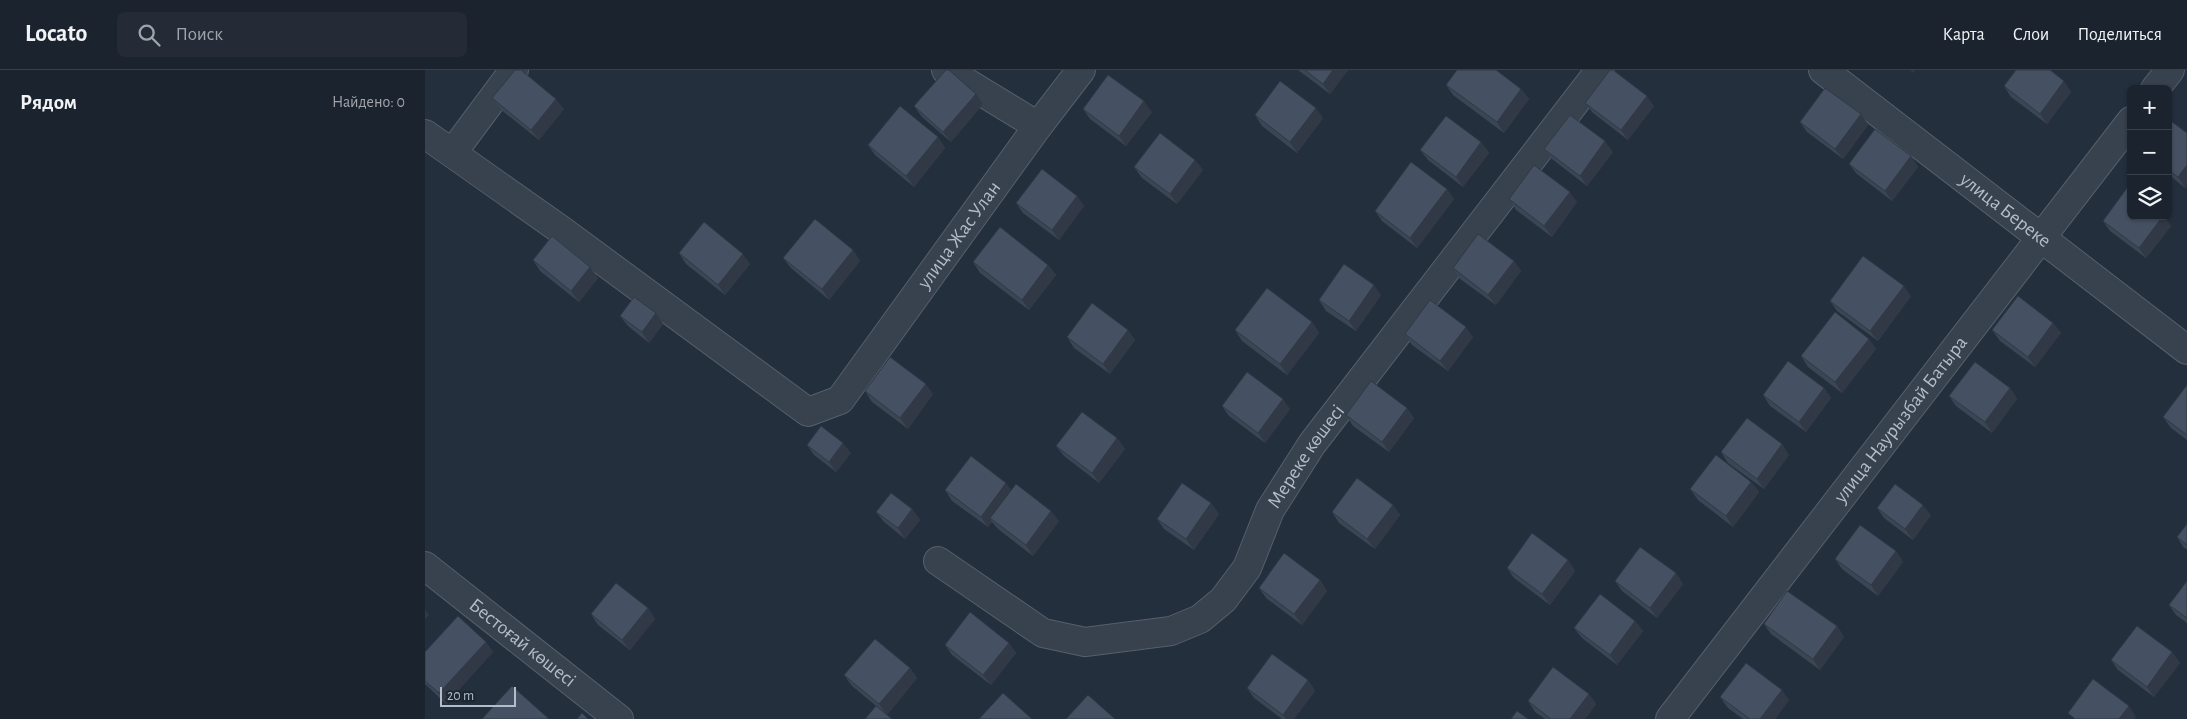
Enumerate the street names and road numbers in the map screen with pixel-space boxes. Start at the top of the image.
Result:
street label: улица Береке [1955,168,2055,251]
street label: улица Жас Улан [913,178,1005,293]
street label: улица Наурызбай Батыра [1830,333,1971,508]
street label: Мереке көшесі [1264,401,1348,512]
street label: Бестоғай көшесі [465,595,580,691]

